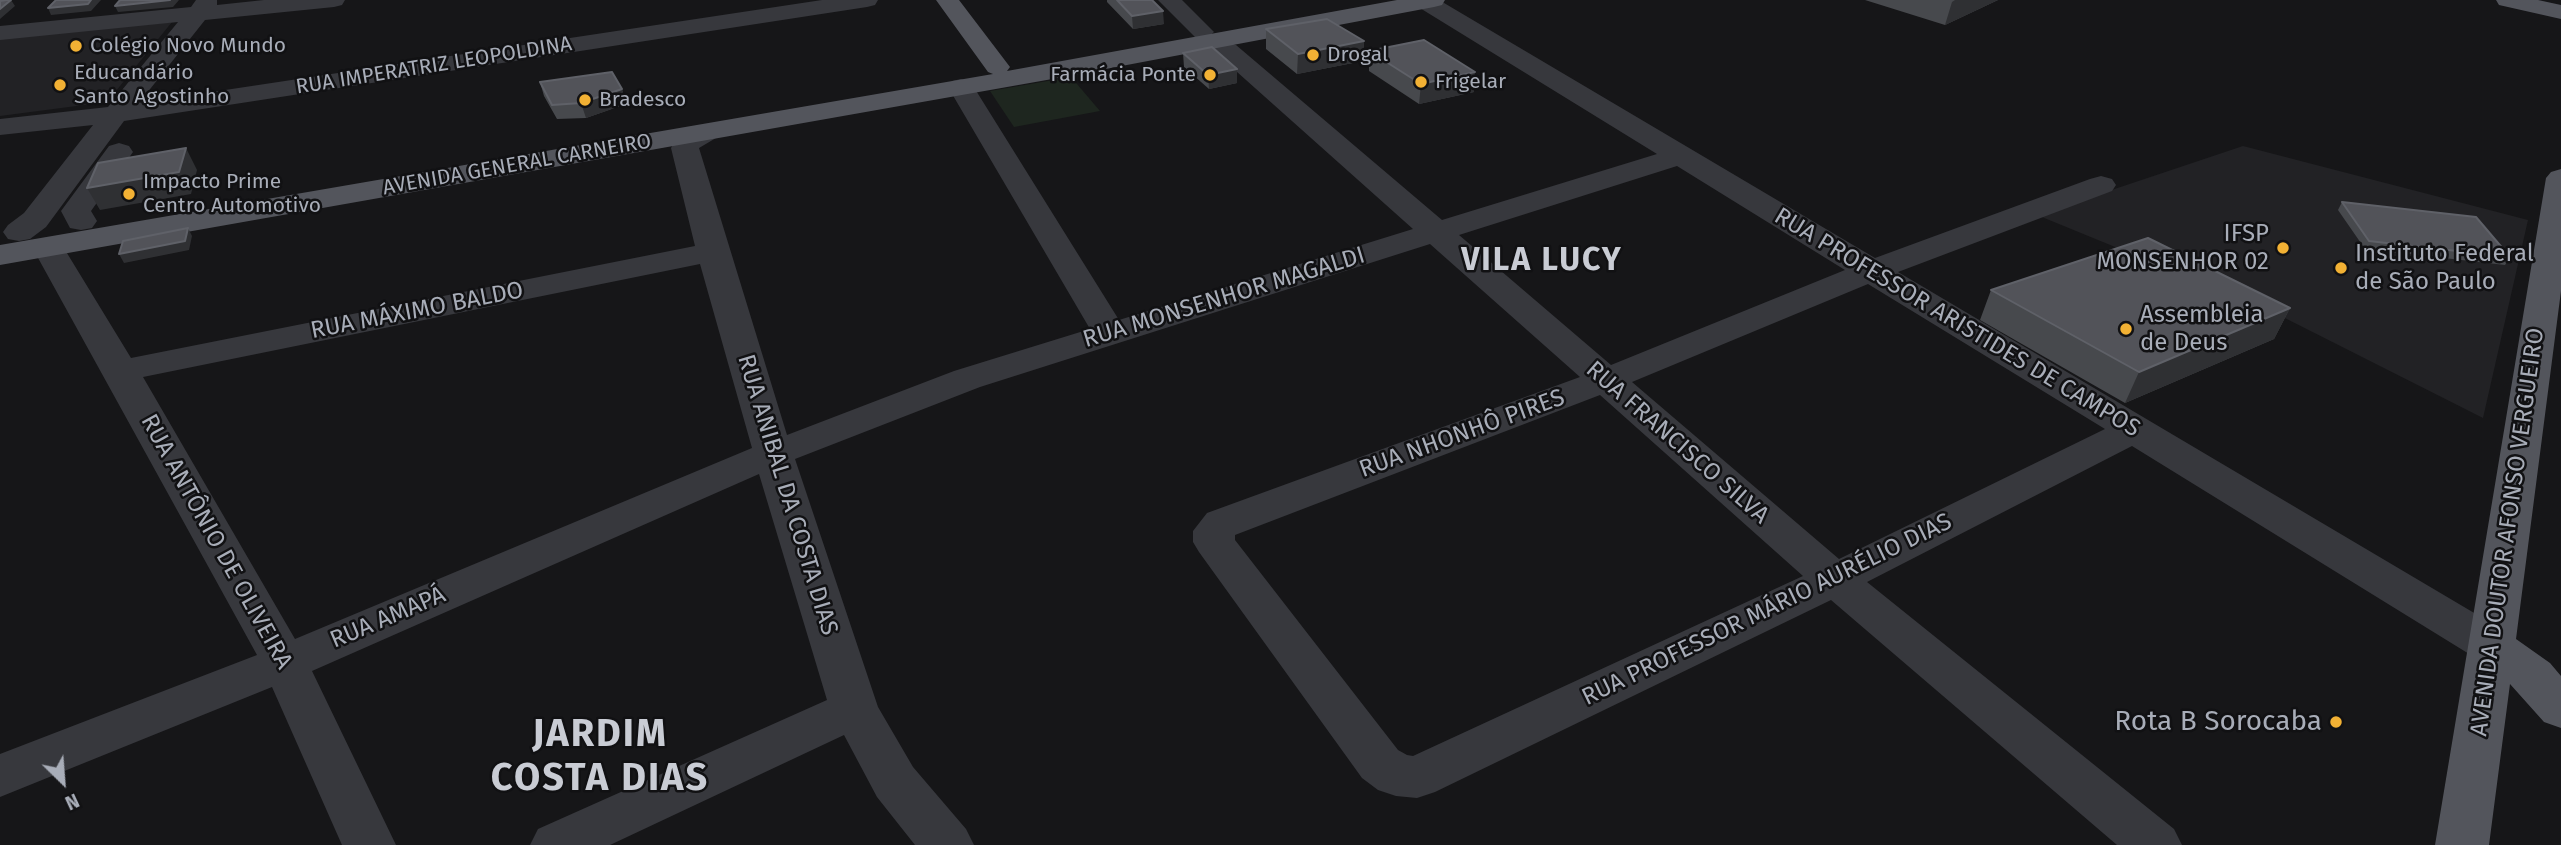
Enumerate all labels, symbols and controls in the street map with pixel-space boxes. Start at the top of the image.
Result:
street label: RUA IMPERATRIZ LEOPOLDINA [294,32,574,100]
place label: Colégio Novo Mundo [90,33,286,59]
marker: Colégio Novo Mundo [68,38,84,54]
place label: Drogal [1327,42,1388,68]
marker: Drogal [1305,47,1321,63]
place label: Educandário Santo Agostinho [74,60,229,110]
place label: Farmácia Ponte [1050,62,1196,88]
marker: Farmácia Ponte [1202,67,1218,83]
place label: Frigelar [1435,69,1506,95]
marker: Frigelar [1413,74,1429,90]
marker: Educandário Santo Agostinho [52,77,68,93]
place label: Bradesco [599,87,686,113]
marker: Bradesco [577,92,593,108]
street label: AVENIDA GENERAL CARNEIRO [381,129,653,201]
place label: Impacto Prime Centro Automotivo [143,169,321,219]
marker: Impacto Prime Centro Automotivo [121,186,137,202]
street label: RUA PROFESSOR ARISTIDES DE CAMPOS [1769,202,2145,444]
place label: IFSP MONSENHOR 02 [2096,220,2269,276]
marker: IFSP MONSENHOR 02 [2275,240,2291,256]
place label: Instituto Federal de São Paulo [2355,240,2534,296]
street label: RUA MONSENHOR MAGALDI [1080,241,1368,355]
district label: VILA LUCY [1462,242,1622,280]
marker: Instituto Federal de São Paulo [2333,260,2349,276]
street label: RUA MÁXIMO BALDO [308,276,526,346]
place label: Assembleia de Deus [2140,301,2264,357]
marker: Assembleia de Deus [2118,321,2134,337]
street label: AVENIDA DOUTOR AFONSO VERGUEIRO [2465,326,2551,738]
street label: RUA ANIBAL DA COSTA DIAS [731,351,843,639]
street label: RUA FRANCISCO SILVA [1580,356,1774,530]
street label: RUA NHONHÔ PIRES [1355,383,1569,485]
street label: RUA ANTÔNIO DE OLIVEIRA [134,410,298,674]
street label: RUA PROFESSOR MÁRIO AURÉLIO DIAS [1577,508,1957,712]
street label: RUA AMAPÁ [326,581,450,655]
place label: Rota B Sorocaba [2114,705,2322,739]
district label: JARDIM COSTA DIAS [492,712,708,802]
marker: Rota B Sorocaba [2328,714,2344,730]
north arrow [28,747,98,817]
text: N [62,788,83,815]

